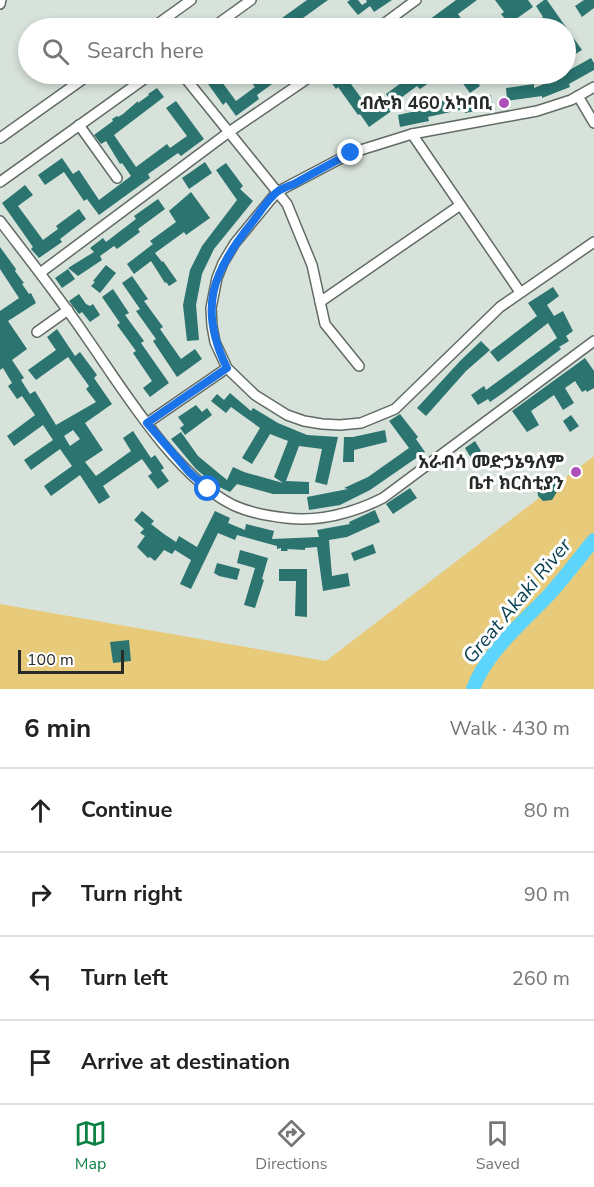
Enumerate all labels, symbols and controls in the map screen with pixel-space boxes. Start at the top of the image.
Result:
search box [18,18,576,84]
icon: search [39,35,72,68]
text: Search here [87,36,204,66]
place label: ብሎክ 460 አካባቢ [360,91,493,115]
marker: ብሎክ 460 አካባቢ [497,96,511,110]
route end [337,139,363,165]
place label: አራብሳ መድኃኔዓለም ቤተ ክርስቲያን [418,450,564,495]
marker: አራብሳ መድኃኔዓለም ቤተ ክርስቲያን [569,465,583,479]
route start [194,475,220,501]
water label: Great Akaki River [457,532,578,669]
scale bar [18,647,124,674]
text: 100 m [27,649,74,671]
text: 6 min [24,711,91,746]
text: Walk · 430 m [450,715,570,742]
icon: ahead [24,794,57,827]
text: Continue [81,795,172,825]
text: 80 m [524,797,570,824]
icon: right [24,878,57,911]
text: Turn right [81,879,182,909]
text: 90 m [524,881,570,908]
icon: left [24,962,57,995]
text: Turn left [81,963,168,993]
text: 260 m [512,965,570,992]
icon: arrive [24,1046,57,1079]
text: Arrive at destination [81,1047,290,1077]
tab: Map [74,1117,107,1175]
tab: Directions [255,1117,327,1175]
tab: Saved [476,1117,520,1175]

